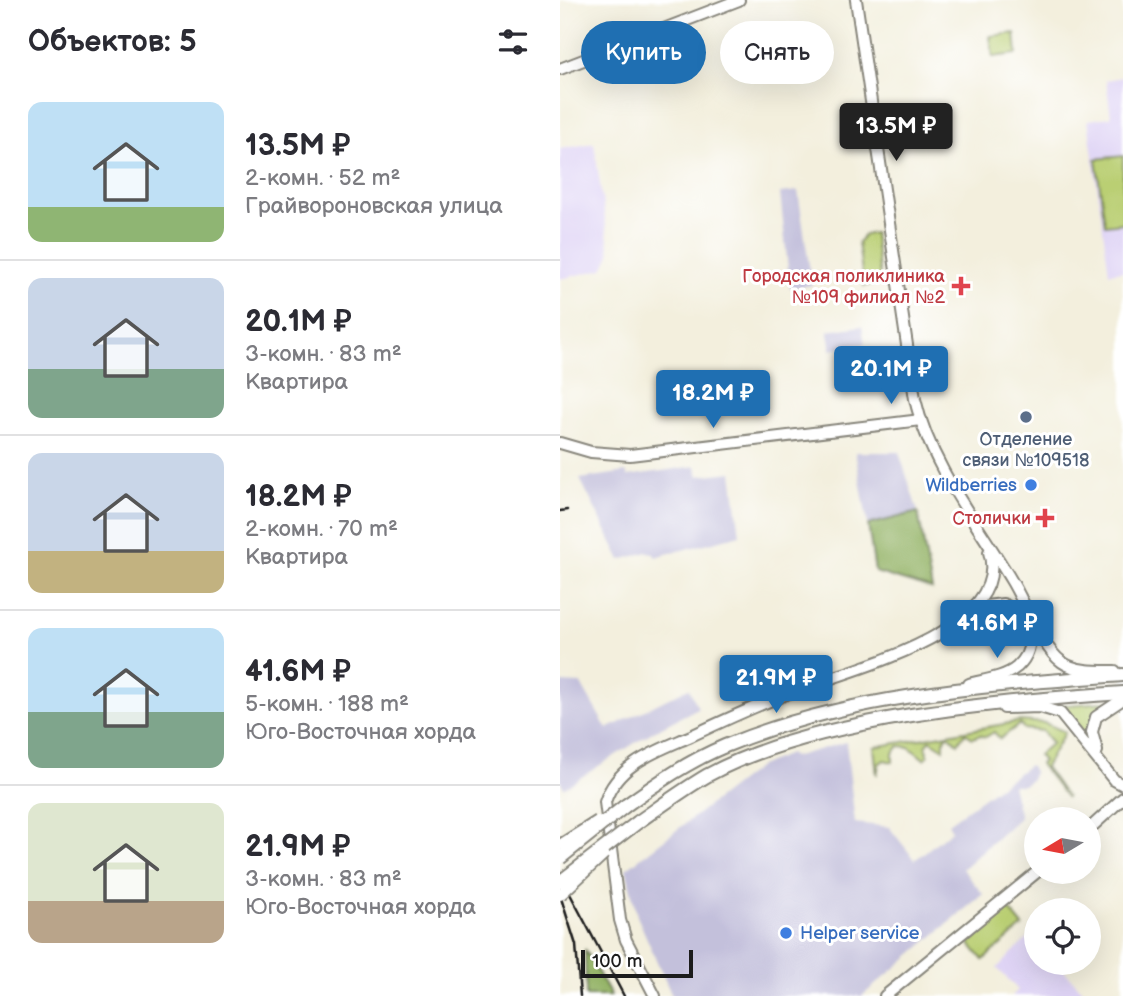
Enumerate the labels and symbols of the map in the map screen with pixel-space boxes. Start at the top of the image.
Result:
pin: 13.5M ₽ [831,104,961,163]
place label: Городская поликлиника №109 филиал №2 [742,266,945,308]
marker: Городская поликлиника №109 филиал №2 [951,276,971,296]
pin: 20.1M ₽ [826,346,956,406]
pin: 18.2M ₽ [648,370,778,430]
marker: Отделение связи №109518 [1018,409,1034,425]
place label: Отделение связи №109518 [963,429,1089,471]
place label: Wildberries [925,475,1017,496]
marker: Wildberries [1023,477,1039,493]
place label: Столички [952,508,1031,529]
marker: Столички [1037,510,1053,526]
pin: 41.6M ₽ [932,600,1062,660]
pin: 21.9M ₽ [711,656,841,715]
north arrow [1024,807,1101,884]
place label: Helper service [800,923,920,944]
marker: Helper service [778,925,794,941]
scale bar [581,947,693,979]

